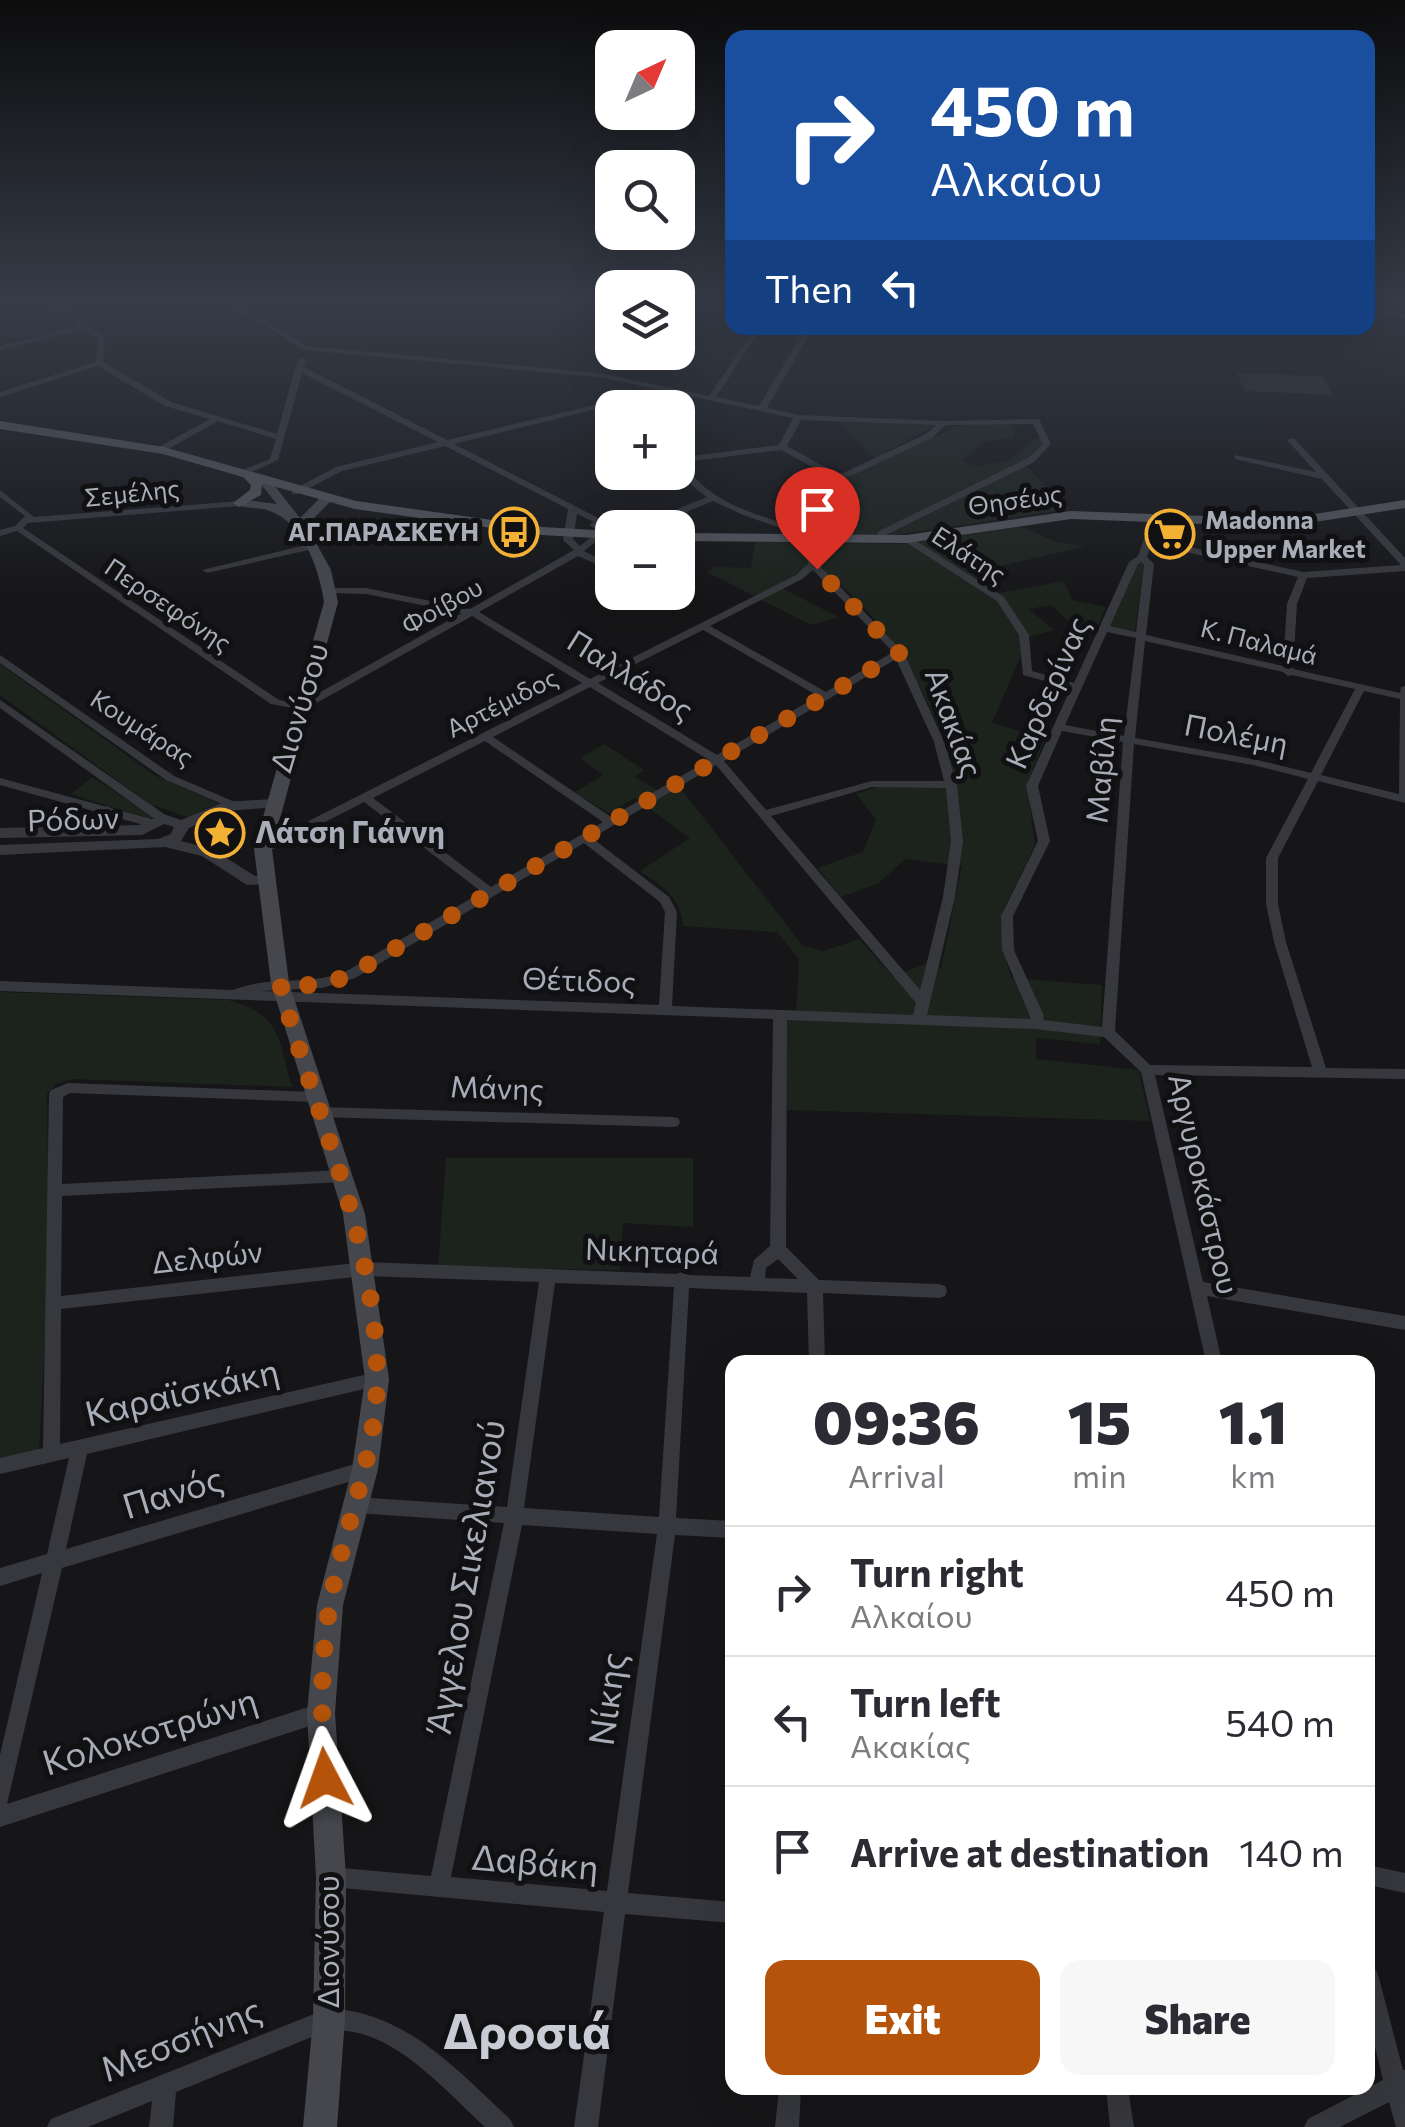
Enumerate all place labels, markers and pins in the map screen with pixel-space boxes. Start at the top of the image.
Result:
pin [775,467,860,570]
place label: Madonna Upper Market [1205,504,1366,563]
bus stop icon: ΑΓ.ΠΑΡΑΣΚΕΥΗ [488,506,540,558]
supermarket icon: Madonna Upper Market [1144,508,1196,560]
place label: ΑΓ.ΠΑΡΑΣΚΕΥΗ [288,516,479,546]
place icon: Λάτση Γιάννη [194,807,246,859]
place label: Λάτση Γιάννη [255,812,445,849]

